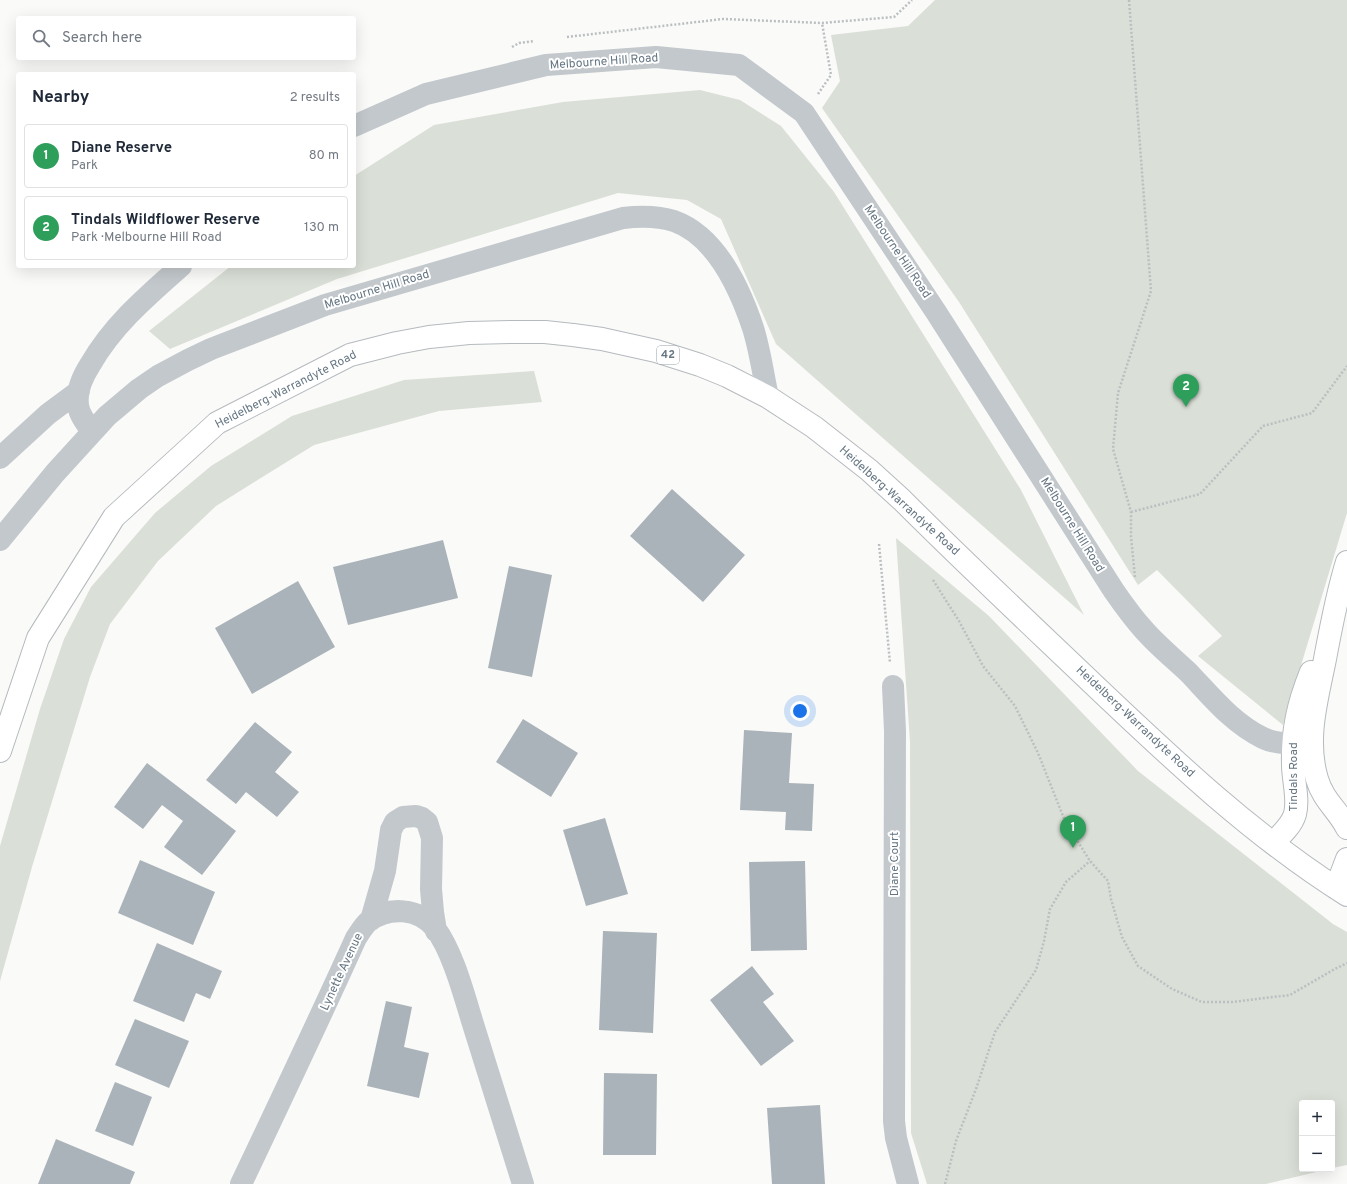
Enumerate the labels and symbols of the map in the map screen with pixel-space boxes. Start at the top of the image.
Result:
street label: Melbourne Hill Road [549,50,659,74]
street label: Melbourne Hill Road [860,202,934,302]
street label: Melbourne Hill Road [323,266,431,314]
road number: 42 [657,346,679,364]
street label: Heidelberg-Warrandyte Road [212,347,360,433]
pin: 2 [1173,374,1199,407]
street label: Heidelberg-Warrandyte Road [835,443,963,559]
street label: Melbourne Hill Road [1036,475,1108,575]
street label: Heidelberg-Warrandyte Road [1072,663,1198,781]
your location [790,701,810,721]
street label: Tindals Road [1286,742,1302,812]
pin: 1 [1060,815,1086,848]
street label: Diane Court [887,832,903,896]
street label: Lynette Avenue [317,931,367,1013]

